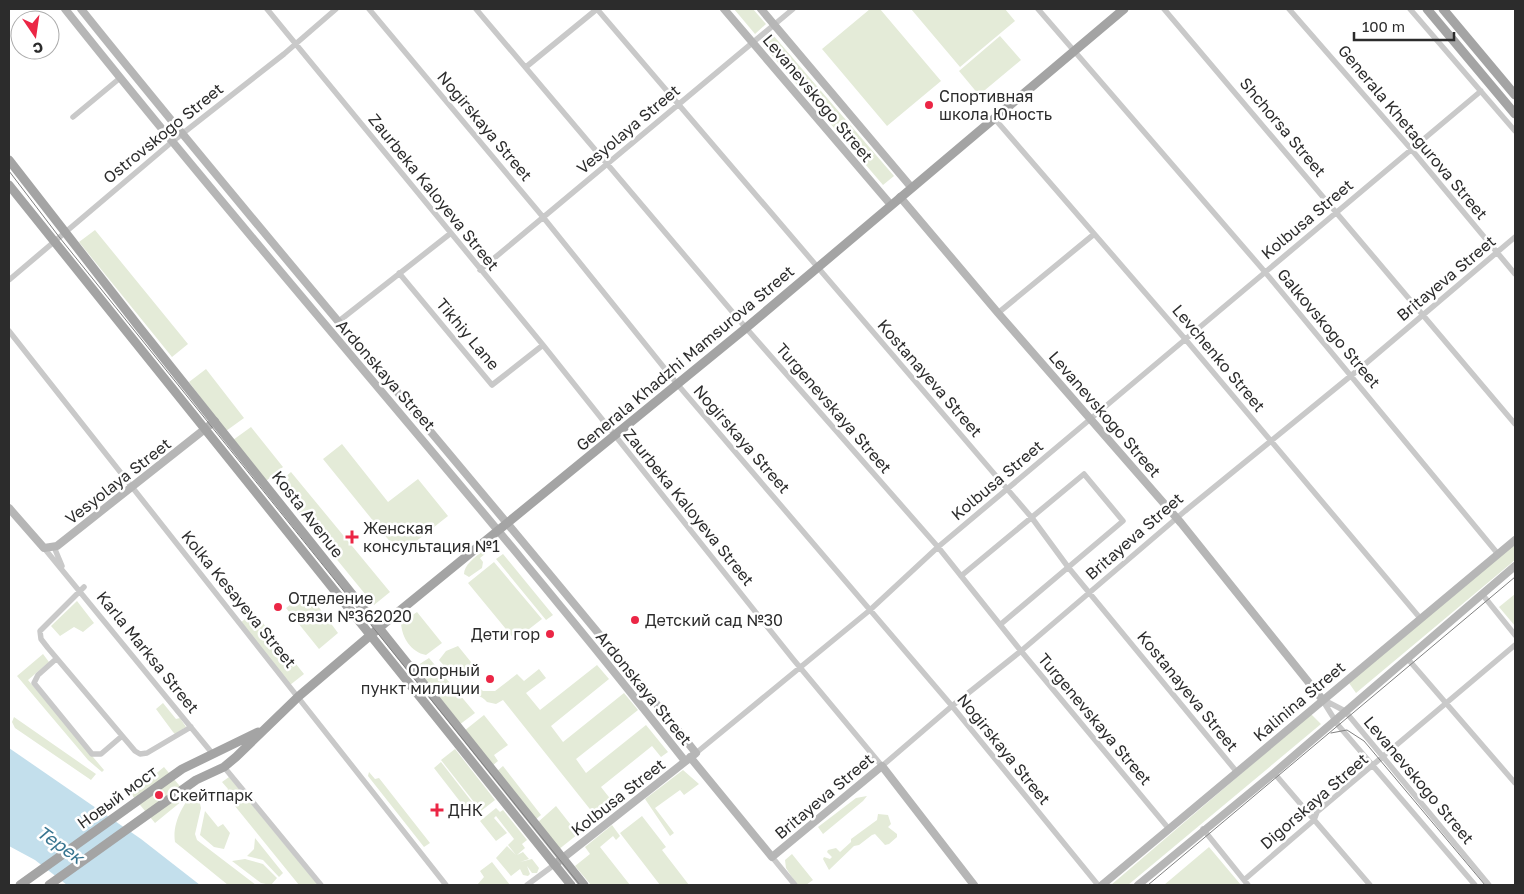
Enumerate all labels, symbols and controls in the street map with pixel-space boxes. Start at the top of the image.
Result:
north arrow [10,10,60,60]
scale bar [1354,10,1454,42]
text: 100 m [1362,17,1405,35]
street label: Levanevskogo Street [759,30,877,166]
text: С [31,39,45,58]
street label: Generala Khetagurova Street [1334,40,1492,224]
street label: Nogirskaya Street [433,67,537,185]
street label: Shchorsa Street [1236,73,1330,181]
street label: Ostrovskogo Street [99,78,227,188]
street label: Vesyolaya Street [572,80,684,178]
place label: Спортивная школа Юность [939,86,1052,124]
marker: Спортивная школа Юность [923,99,935,111]
street label: Zaurbeka Kaloyeva Street [364,109,504,275]
street label: Kolbusa Street [1257,175,1357,263]
street label: Britayeva Street [1393,231,1499,325]
street label: Generala Khadzhi Mamsurova Street [572,261,798,455]
street label: Galkovskogo Street [1273,264,1385,392]
street label: Tikhiy Lane [432,294,504,374]
street label: Levchenko Street [1168,300,1270,416]
street label: Ardonskaya Street [332,315,440,435]
street label: Kostanayeva Street [873,315,987,441]
street label: Turgenevskaya Street [772,339,896,477]
street label: Levanevskogo Street [1045,347,1165,481]
street label: Nogirskaya Street [689,381,795,497]
street label: Zaurbeka Kaloyeva Street [619,424,759,590]
street label: Vesyolaya Street [61,434,175,528]
street label: Kolbusa Street [947,436,1047,524]
street label: Kosta Avenue [268,467,348,561]
street label: Britayeva Street [1081,488,1187,584]
place label: Женская консультация №1 [363,518,500,556]
street label: Kolka Kesayeva Street [177,526,301,672]
marker: Женская консультация №1 [345,530,359,544]
street label: Karla Marksa Street [93,587,203,717]
place label: Отделение связи №362020 [288,588,412,626]
marker: Отделение связи №362020 [272,601,284,613]
place label: Детский сад №30 [645,610,783,630]
marker: Детский сад №30 [629,614,641,626]
place label: Дети гор [471,624,540,644]
street label: Ardonskaya Street [592,627,696,749]
street label: Kostanayeva Street [1133,627,1243,755]
marker: Дети гор [544,628,556,640]
street label: Turgenevskaya Street [1034,649,1156,789]
street label: Kalinina Street [1249,657,1349,745]
place label: Опорный пункт милиции [361,660,480,698]
marker: Опорный пункт милиции [484,673,496,685]
street label: Nogirskaya Street [953,689,1055,809]
street label: Levanevskogo Street [1360,712,1478,848]
street label: Britayeva Street [771,749,877,843]
street label: Digorskaya Street [1256,749,1372,853]
street label: Kolbusa Street [567,754,669,840]
street label: Новый мост [73,761,161,833]
place label: Скейтпарк [169,785,253,805]
marker: Скейтпарк [153,789,165,801]
place label: ДНК [448,800,483,820]
marker: ДНК [430,803,444,817]
water label: Терек [33,820,90,870]

